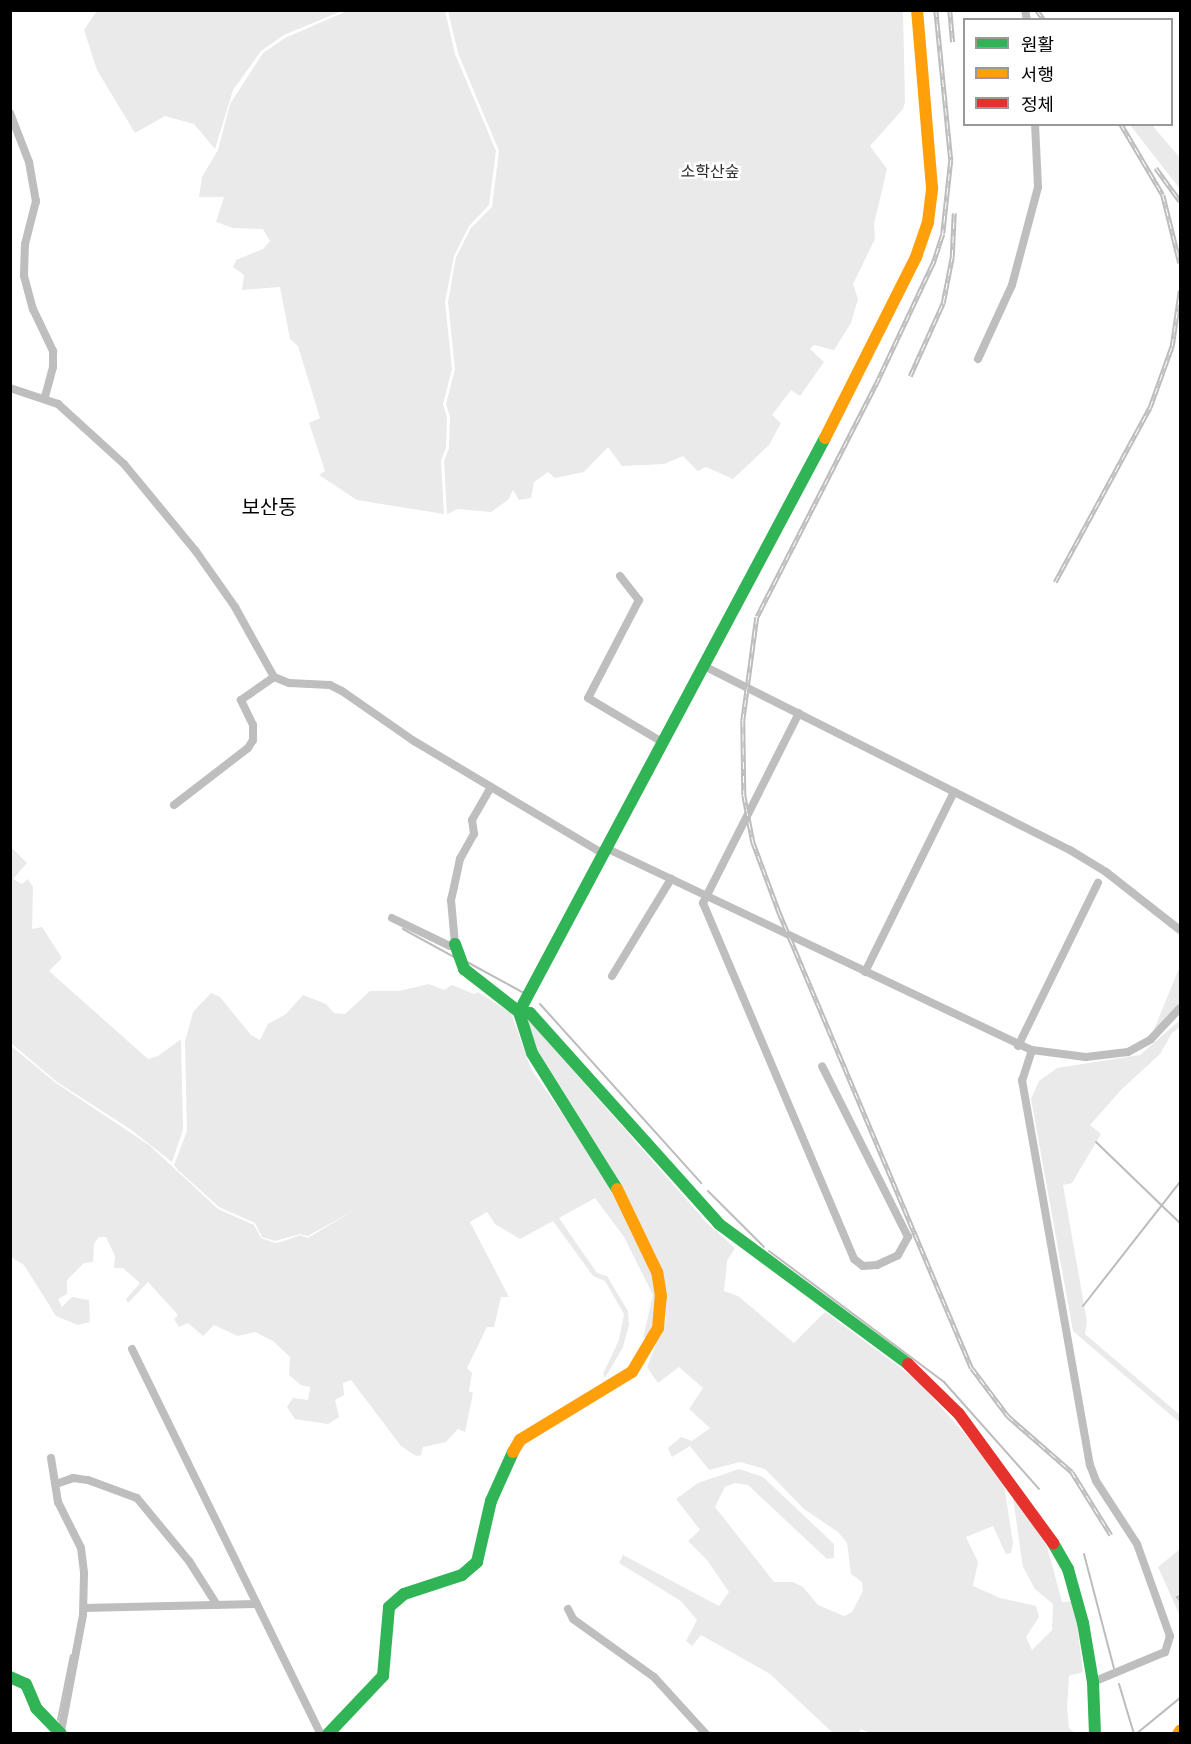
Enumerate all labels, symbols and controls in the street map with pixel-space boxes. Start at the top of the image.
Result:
legend [963,18,1173,126]
text: 원활 [1021,34,1054,55]
text: 서행 [1021,64,1054,85]
text: 정체 [1021,94,1054,115]
park label: 소학산숲 [681,162,739,182]
district label: 보산동 [241,495,297,519]

